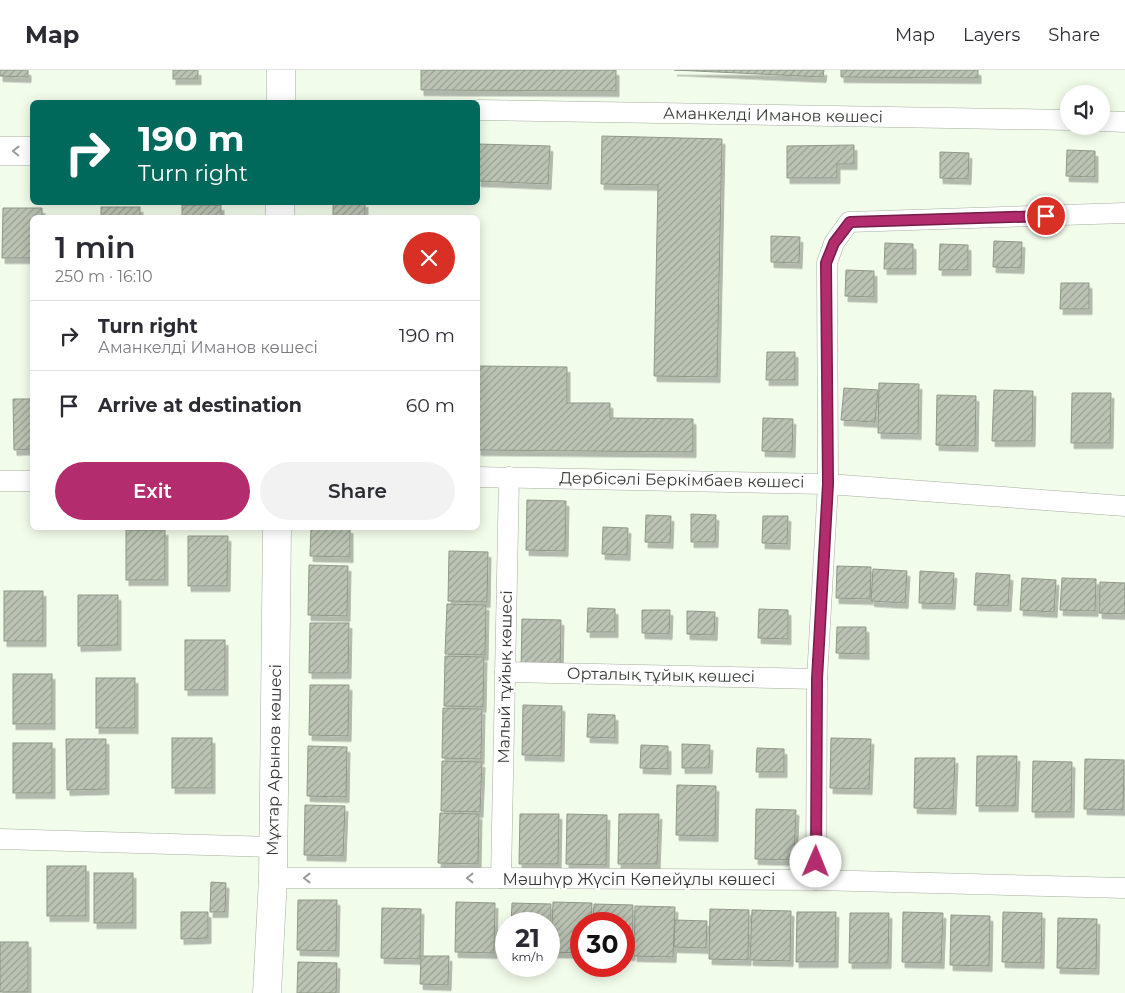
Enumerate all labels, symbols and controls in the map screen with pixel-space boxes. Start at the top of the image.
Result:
text: Map [25,20,79,49]
text: Map [895,24,935,46]
text: Layers [963,24,1020,46]
text: Share [1048,24,1100,46]
map controls [1060,85,1110,135]
button: sound [1060,85,1110,135]
street label: Аманкелді Иманов көшесі [663,104,883,126]
text: 190 m [138,117,244,160]
icon: right [55,120,120,185]
one-way arrow [12,146,20,156]
text: Turn right [138,160,248,187]
pin [1025,195,1067,237]
icon: arrive [1032,202,1060,230]
text: 1 min [55,229,136,266]
button: close [403,232,455,284]
text: 250 m · 16:10 [55,267,153,286]
text: Turn right [98,315,198,338]
icon: right [55,322,83,350]
text: 190 m [399,324,455,347]
text: Аманкелді Иманов көшесі [98,338,318,357]
icon: arrive [55,392,83,420]
text: Arrive at destination [98,394,302,417]
text: 60 m [406,394,455,417]
button: Exit [55,462,250,520]
button: Share [260,462,455,520]
street label: Дербісәлі Беркімбаев көшесі [559,468,805,492]
street label: Малый тұйық көшесі [494,590,516,764]
street label: Мұхтар Арынов көшесі [263,664,285,856]
street label: Орталық тұйық көшесі [567,664,755,686]
position arrow [789,835,841,887]
street label: Мәшһүр Жүсіп Көпейұлы көшесі [503,870,775,889]
one-way arrow [303,873,310,883]
one-way arrow [465,873,473,883]
speed limit sign: 30 [570,912,635,977]
text: 21 [515,923,540,953]
text: km/h [511,949,544,964]

